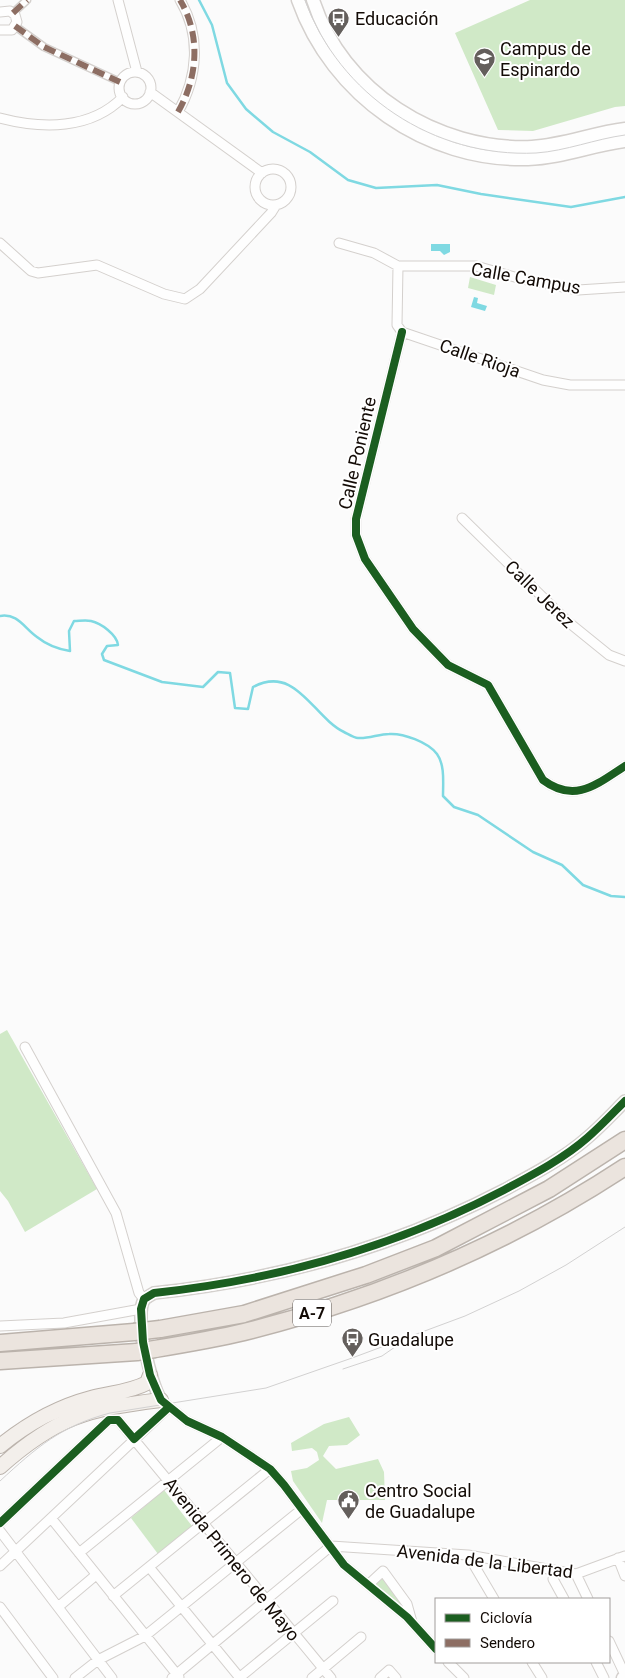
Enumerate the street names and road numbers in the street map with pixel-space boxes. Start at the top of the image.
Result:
street label: Calle Campus [470,258,582,298]
street label: Calle Rioja [437,334,523,382]
street label: Calle Poniente [334,395,380,511]
street label: Calle Jerez [501,556,579,632]
road number: A-7 [293,1300,331,1326]
street label: Avenida Primero de Mayo [160,1473,304,1645]
street label: Avenida de la Libertad [396,1540,574,1582]

